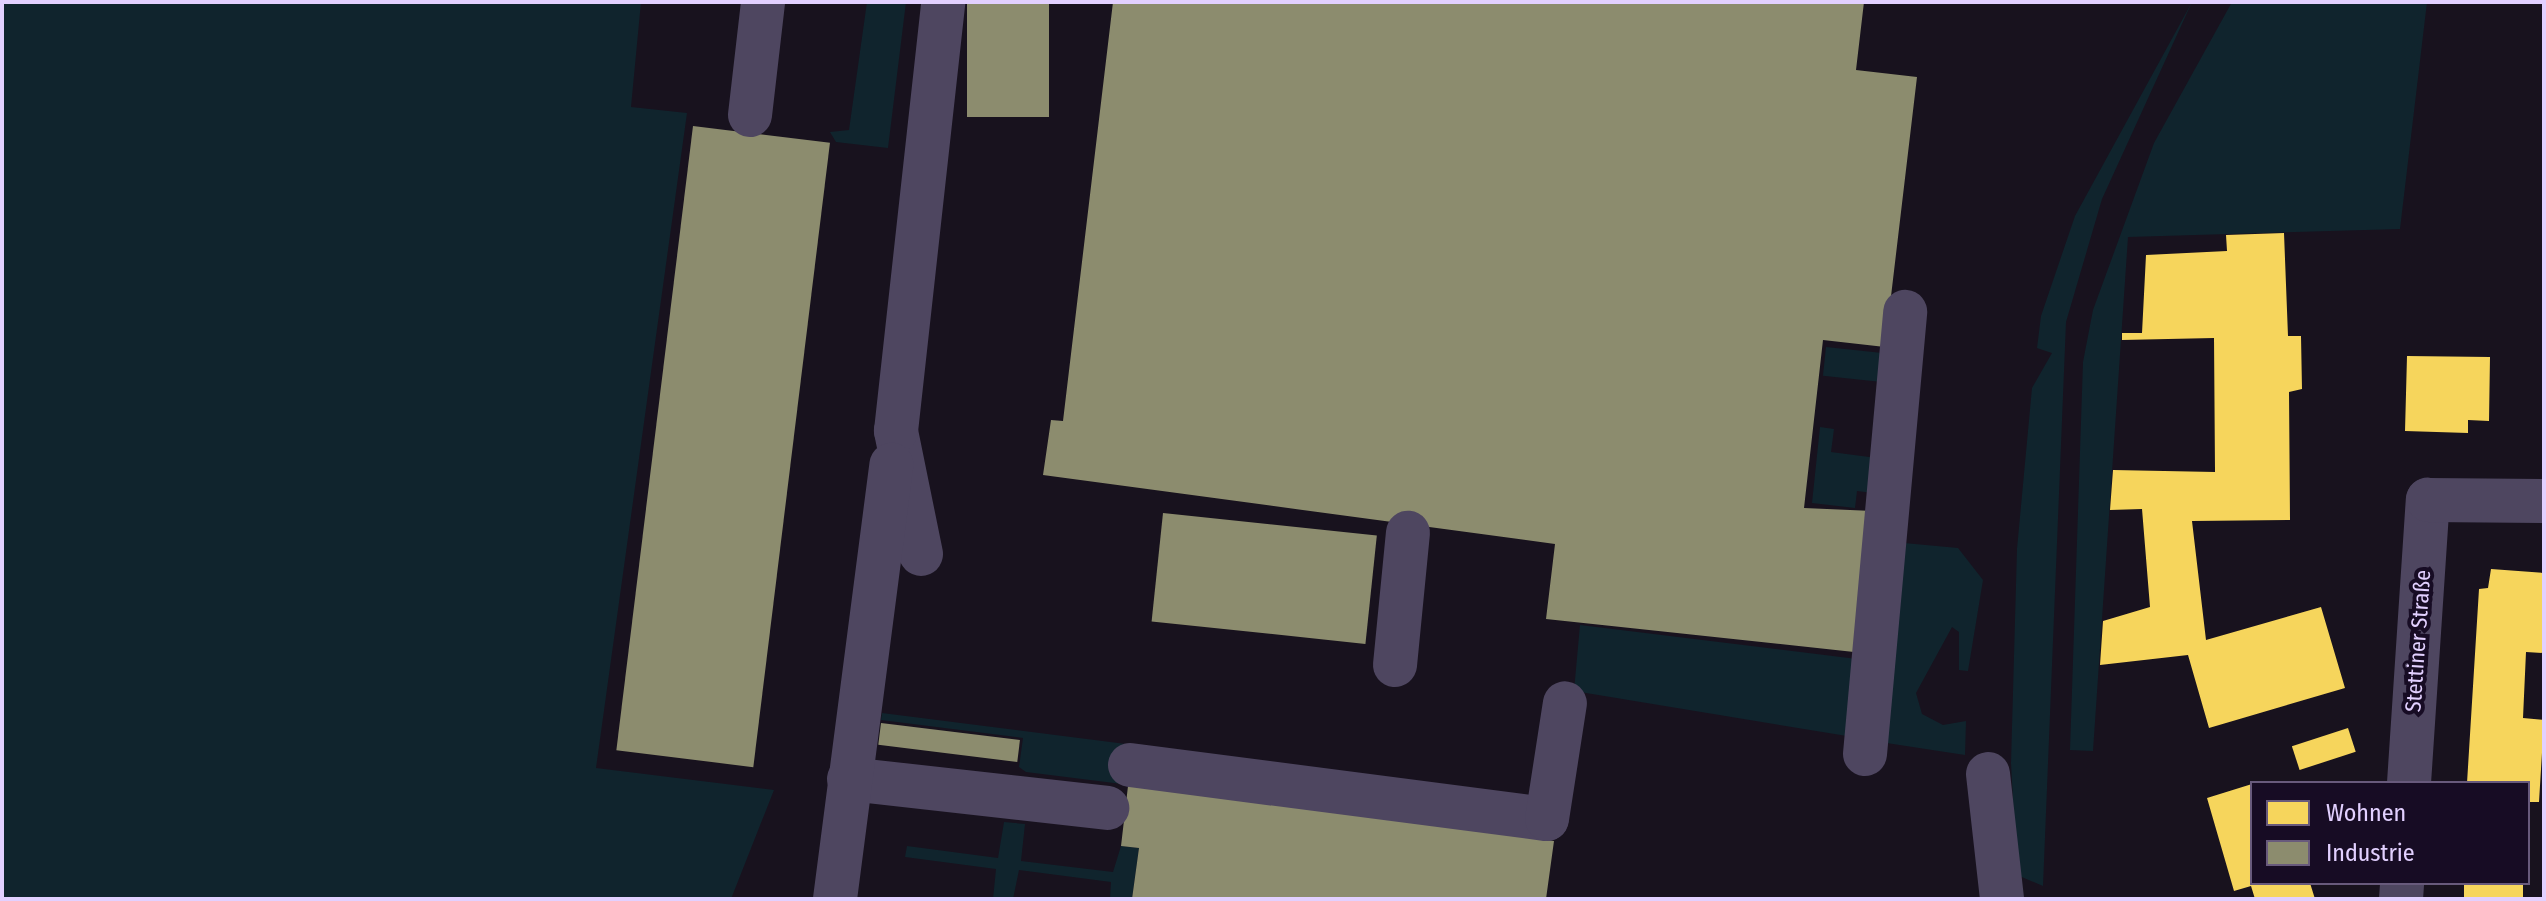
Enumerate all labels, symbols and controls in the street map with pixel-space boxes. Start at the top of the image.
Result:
street label: Stettiner Straße [2400,569,2436,713]
legend [2250,781,2530,885]
text: Wohnen [2326,799,2406,827]
text: Industrie [2326,839,2415,867]

